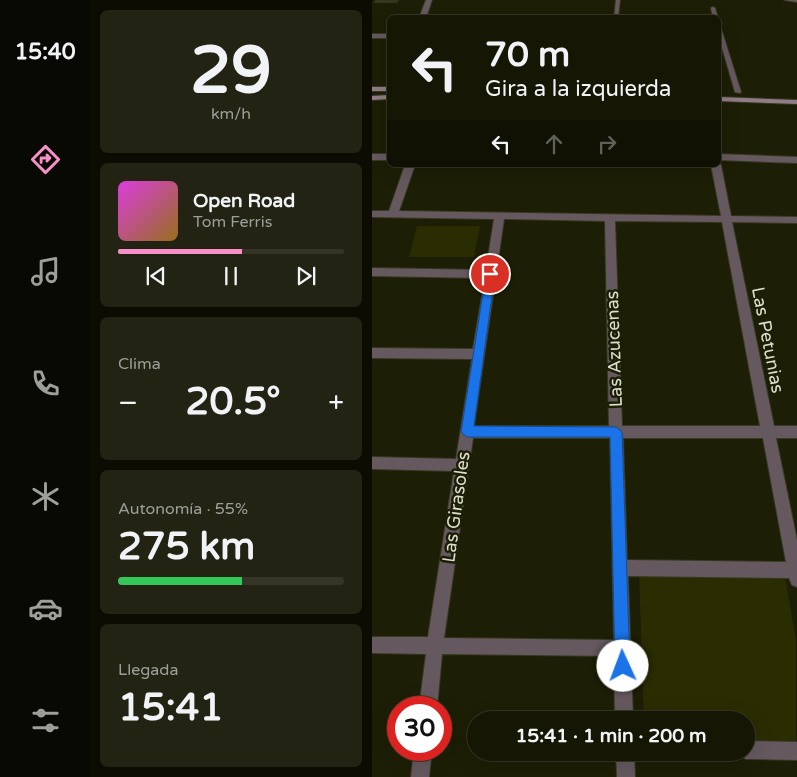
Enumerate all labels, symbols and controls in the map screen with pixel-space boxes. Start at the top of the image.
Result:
text: 29 [190,32,272,111]
text: 70 m [485,34,570,76]
icon: left [402,35,467,100]
text: 15:40 [15,39,75,65]
text: Gira a la izquierda [485,76,671,102]
text: km/h [211,104,251,124]
icon: left [487,130,515,158]
icon: ahead [540,130,568,158]
icon: right [593,130,621,158]
icon: directions [28,142,63,177]
text: Open Road [193,190,295,212]
text: Tom Ferris [193,212,272,232]
pin [469,253,511,295]
icon: music [28,254,63,289]
icon: arrive [476,260,504,288]
icon: previous [142,262,170,290]
icon: pause [217,262,245,290]
icon: next [292,262,320,290]
street label: Las Petunias [747,285,789,395]
street label: Las Azucenas [601,290,627,408]
text: Clima [118,354,161,374]
icon: phone [28,366,63,401]
text: 20.5° [186,379,281,425]
text: − [118,386,138,420]
text: + [328,386,344,420]
street label: Las Girasoles [437,450,475,564]
icon: climate [28,479,63,514]
text: Autonomía · 55% [118,499,248,519]
text: 275 km [118,524,255,570]
icon: car [28,591,63,626]
position arrow [596,639,648,691]
text: Llegada [118,660,178,680]
text: 15:41 [118,685,223,731]
speed limit sign: 30 [387,696,452,761]
icon: filters [28,703,63,738]
text: 15:41 · 1 min · 200 m [515,725,707,747]

